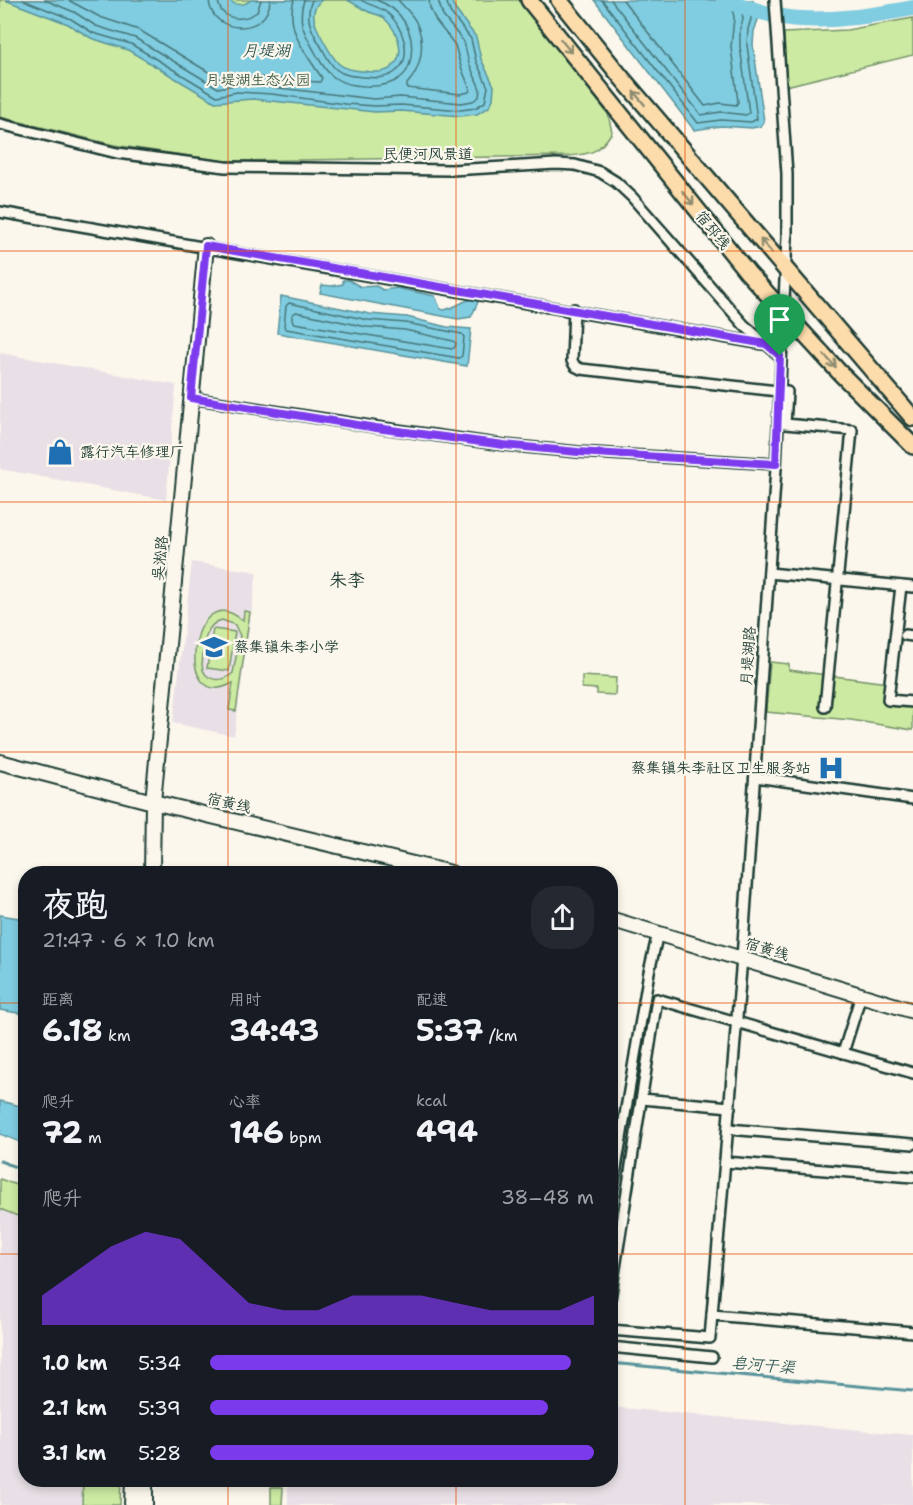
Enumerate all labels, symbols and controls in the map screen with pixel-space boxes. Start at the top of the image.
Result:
one-way arrow [559,37,572,53]
water label: 月堤湖 [242,40,292,61]
park label: 月堤湖生态公园 [205,70,311,90]
one-way arrow [632,91,646,106]
street label: 民便河风景道 [383,144,473,164]
one-way arrow [681,190,694,206]
street label: 宿邳线 [691,206,735,254]
one-way arrow [759,238,772,254]
pin [754,294,805,356]
icon: arrive [763,303,796,336]
one-way arrow [822,353,837,368]
shop icon: 露行汽车修理厂 [45,437,75,467]
place label: 露行汽车修理厂 [80,442,185,462]
street label: 吴淞路 [148,535,172,581]
district label: 朱李 [329,568,365,592]
street label: 月堤湖路 [736,625,760,687]
school or university icon: 蔡集镇朱李小学 [199,632,229,662]
place label: 蔡集镇朱李小学 [234,637,339,657]
hospital icon: 蔡集镇朱李社区卫生服务站 [816,753,846,783]
place label: 蔡集镇朱李社区卫生服务站 [631,758,811,778]
street label: 宿黄线 [205,788,253,818]
text: 夜跑 [42,882,108,927]
button: share [531,886,594,949]
text: 21:47 · 6 × 1.0 km [42,927,215,953]
street label: 宿黄线 [743,933,791,965]
text: 距离 [42,989,74,1010]
text: 用时 [229,989,261,1010]
text: 配速 [416,989,448,1010]
text: 6.18 [42,1010,103,1051]
text: 34:43 [229,1010,319,1051]
text: 5:37 [416,1010,484,1051]
text: km [103,1025,131,1046]
text: /km [484,1025,518,1046]
text: kcal [416,1090,447,1111]
text: 爬升 [42,1091,74,1112]
text: 心率 [229,1091,261,1112]
text: 494 [416,1111,478,1152]
text: 72 [42,1112,82,1153]
text: 146 [229,1112,284,1153]
text: m [82,1127,102,1148]
text: bpm [284,1127,322,1148]
text: 38–48 m [501,1184,594,1210]
text: 爬升 [42,1185,82,1211]
text: 1.0 km [42,1350,107,1376]
text: 5:34 [138,1350,181,1376]
water label: 皂河干渠 [730,1352,798,1378]
text: 2.1 km [42,1395,107,1421]
text: 5:39 [138,1395,181,1421]
text: 3.1 km [42,1440,106,1466]
text: 5:28 [138,1440,181,1466]

